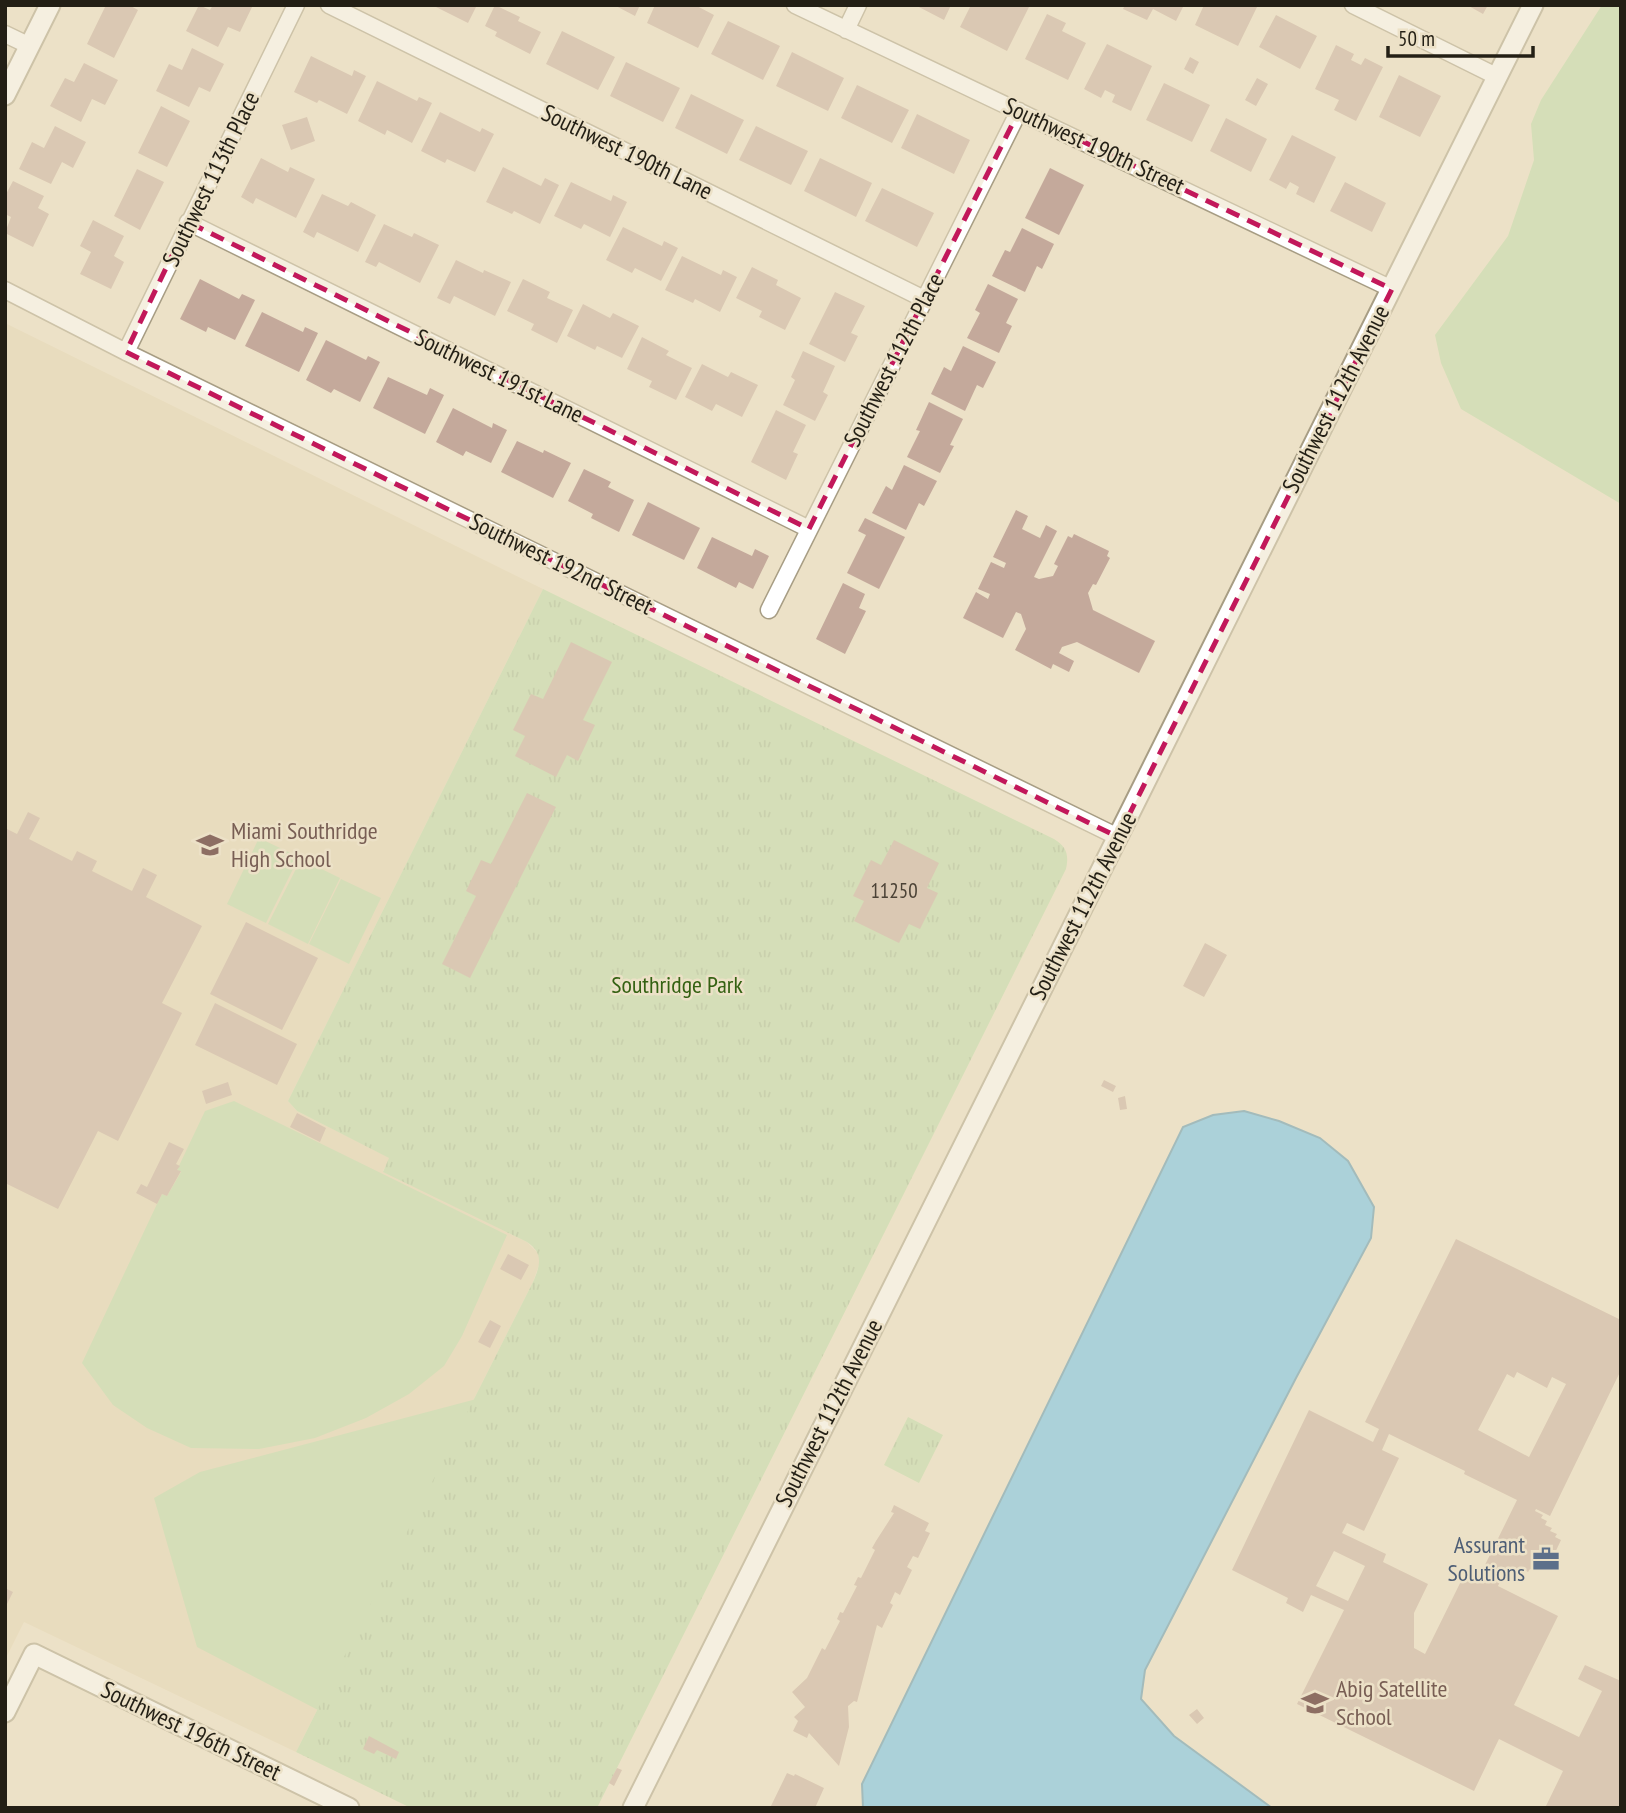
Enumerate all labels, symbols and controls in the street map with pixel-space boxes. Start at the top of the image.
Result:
scale bar [1388,14,1533,58]
text: 50 m [1398,25,1435,52]
street label: Southwest 113th Place [155,86,266,271]
street label: Southwest 190th Street [999,90,1190,201]
street label: Southwest 190th Lane [537,97,718,206]
street label: Southwest 112th Place [836,268,951,452]
street label: Southwest 112th Avenue [1275,300,1396,498]
street label: Southwest 191st Lane [410,321,589,430]
street label: Southwest 192nd Street [465,506,658,621]
street label: Southwest 112th Avenue [1022,807,1143,1005]
place label: Miami Southridge High School [231,815,378,874]
school or university icon: Miami Southridge High School [195,830,225,860]
house number: 11250 [870,877,918,904]
park label: Southridge Park [611,969,743,1000]
street label: Southwest 112th Avenue [768,1314,889,1512]
place label: Assurant Solutions [1448,1529,1525,1588]
office icon: Assurant Solutions [1531,1544,1561,1574]
place label: Abig Satellite School [1336,1673,1447,1732]
street label: Southwest 196th Street [96,1674,287,1788]
school or university icon: Abig Satellite School [1300,1688,1330,1718]

